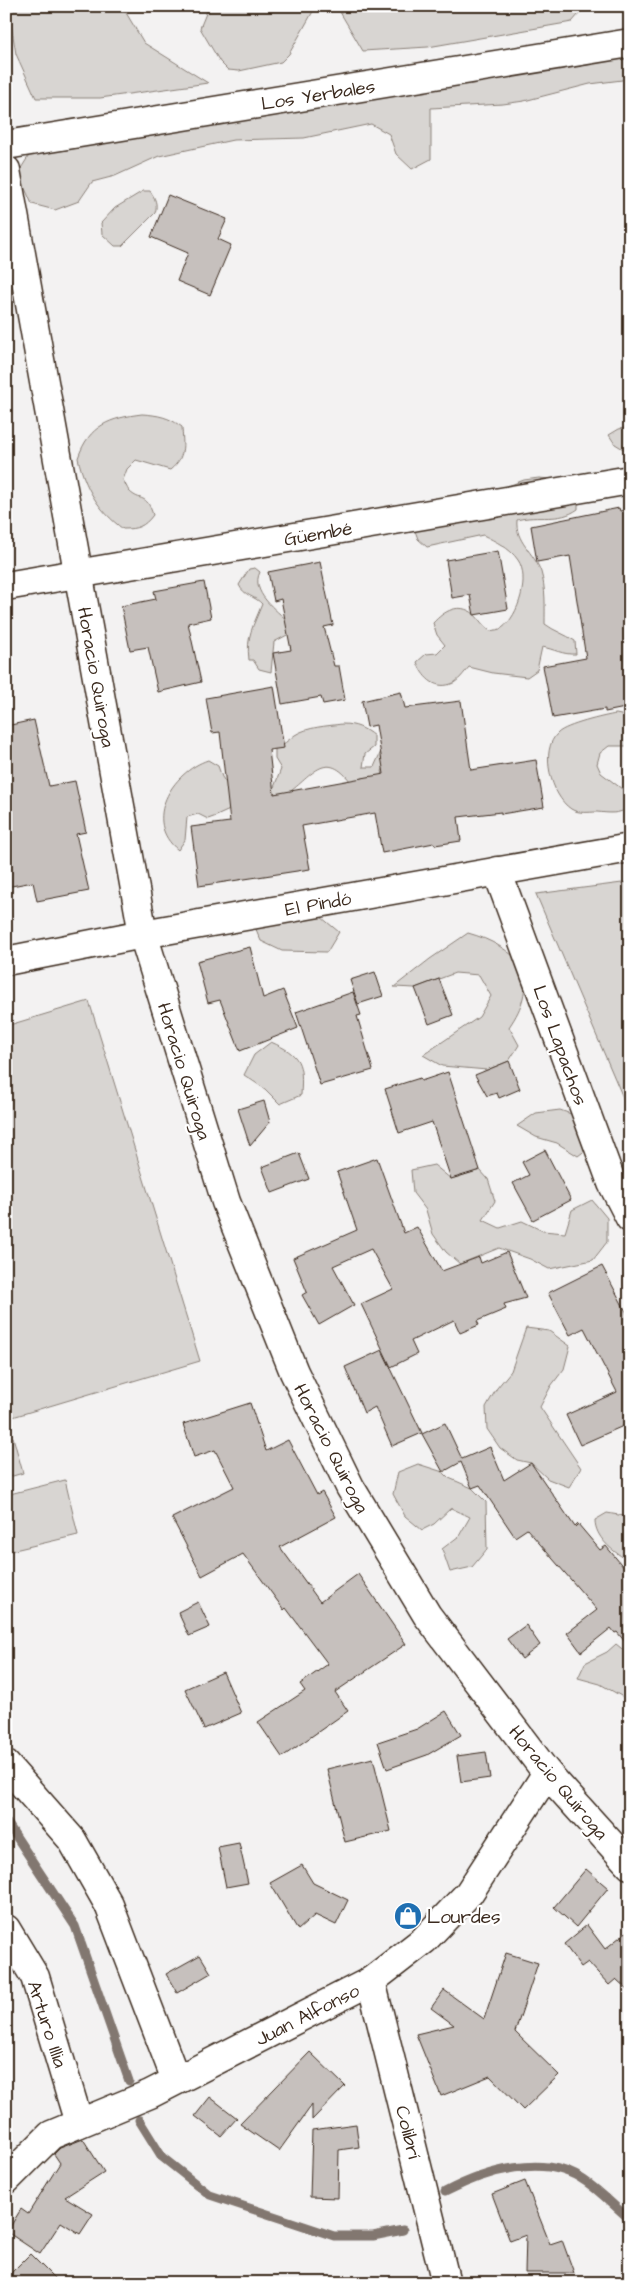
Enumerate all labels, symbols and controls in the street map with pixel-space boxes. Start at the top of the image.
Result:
street label: Los Yerbales [259,73,377,118]
street label: Güembé [282,515,354,554]
street label: Horacio Quiroga [69,605,121,750]
street label: El Pindó [283,885,354,924]
street label: Los Lapachos [525,982,594,1109]
street label: Horacio Quiroga [149,999,217,1144]
street label: Horacio Quiroga [285,1379,375,1519]
street label: Horacio Quiroga [501,1720,614,1847]
shop icon: Lourdes [393,1901,423,1931]
place label: Lourdes [427,1904,501,1931]
street label: Arturo Illia [20,1977,73,2072]
street label: Juan Alfonso [251,1977,365,2053]
street label: Colibrí [388,2103,427,2162]

